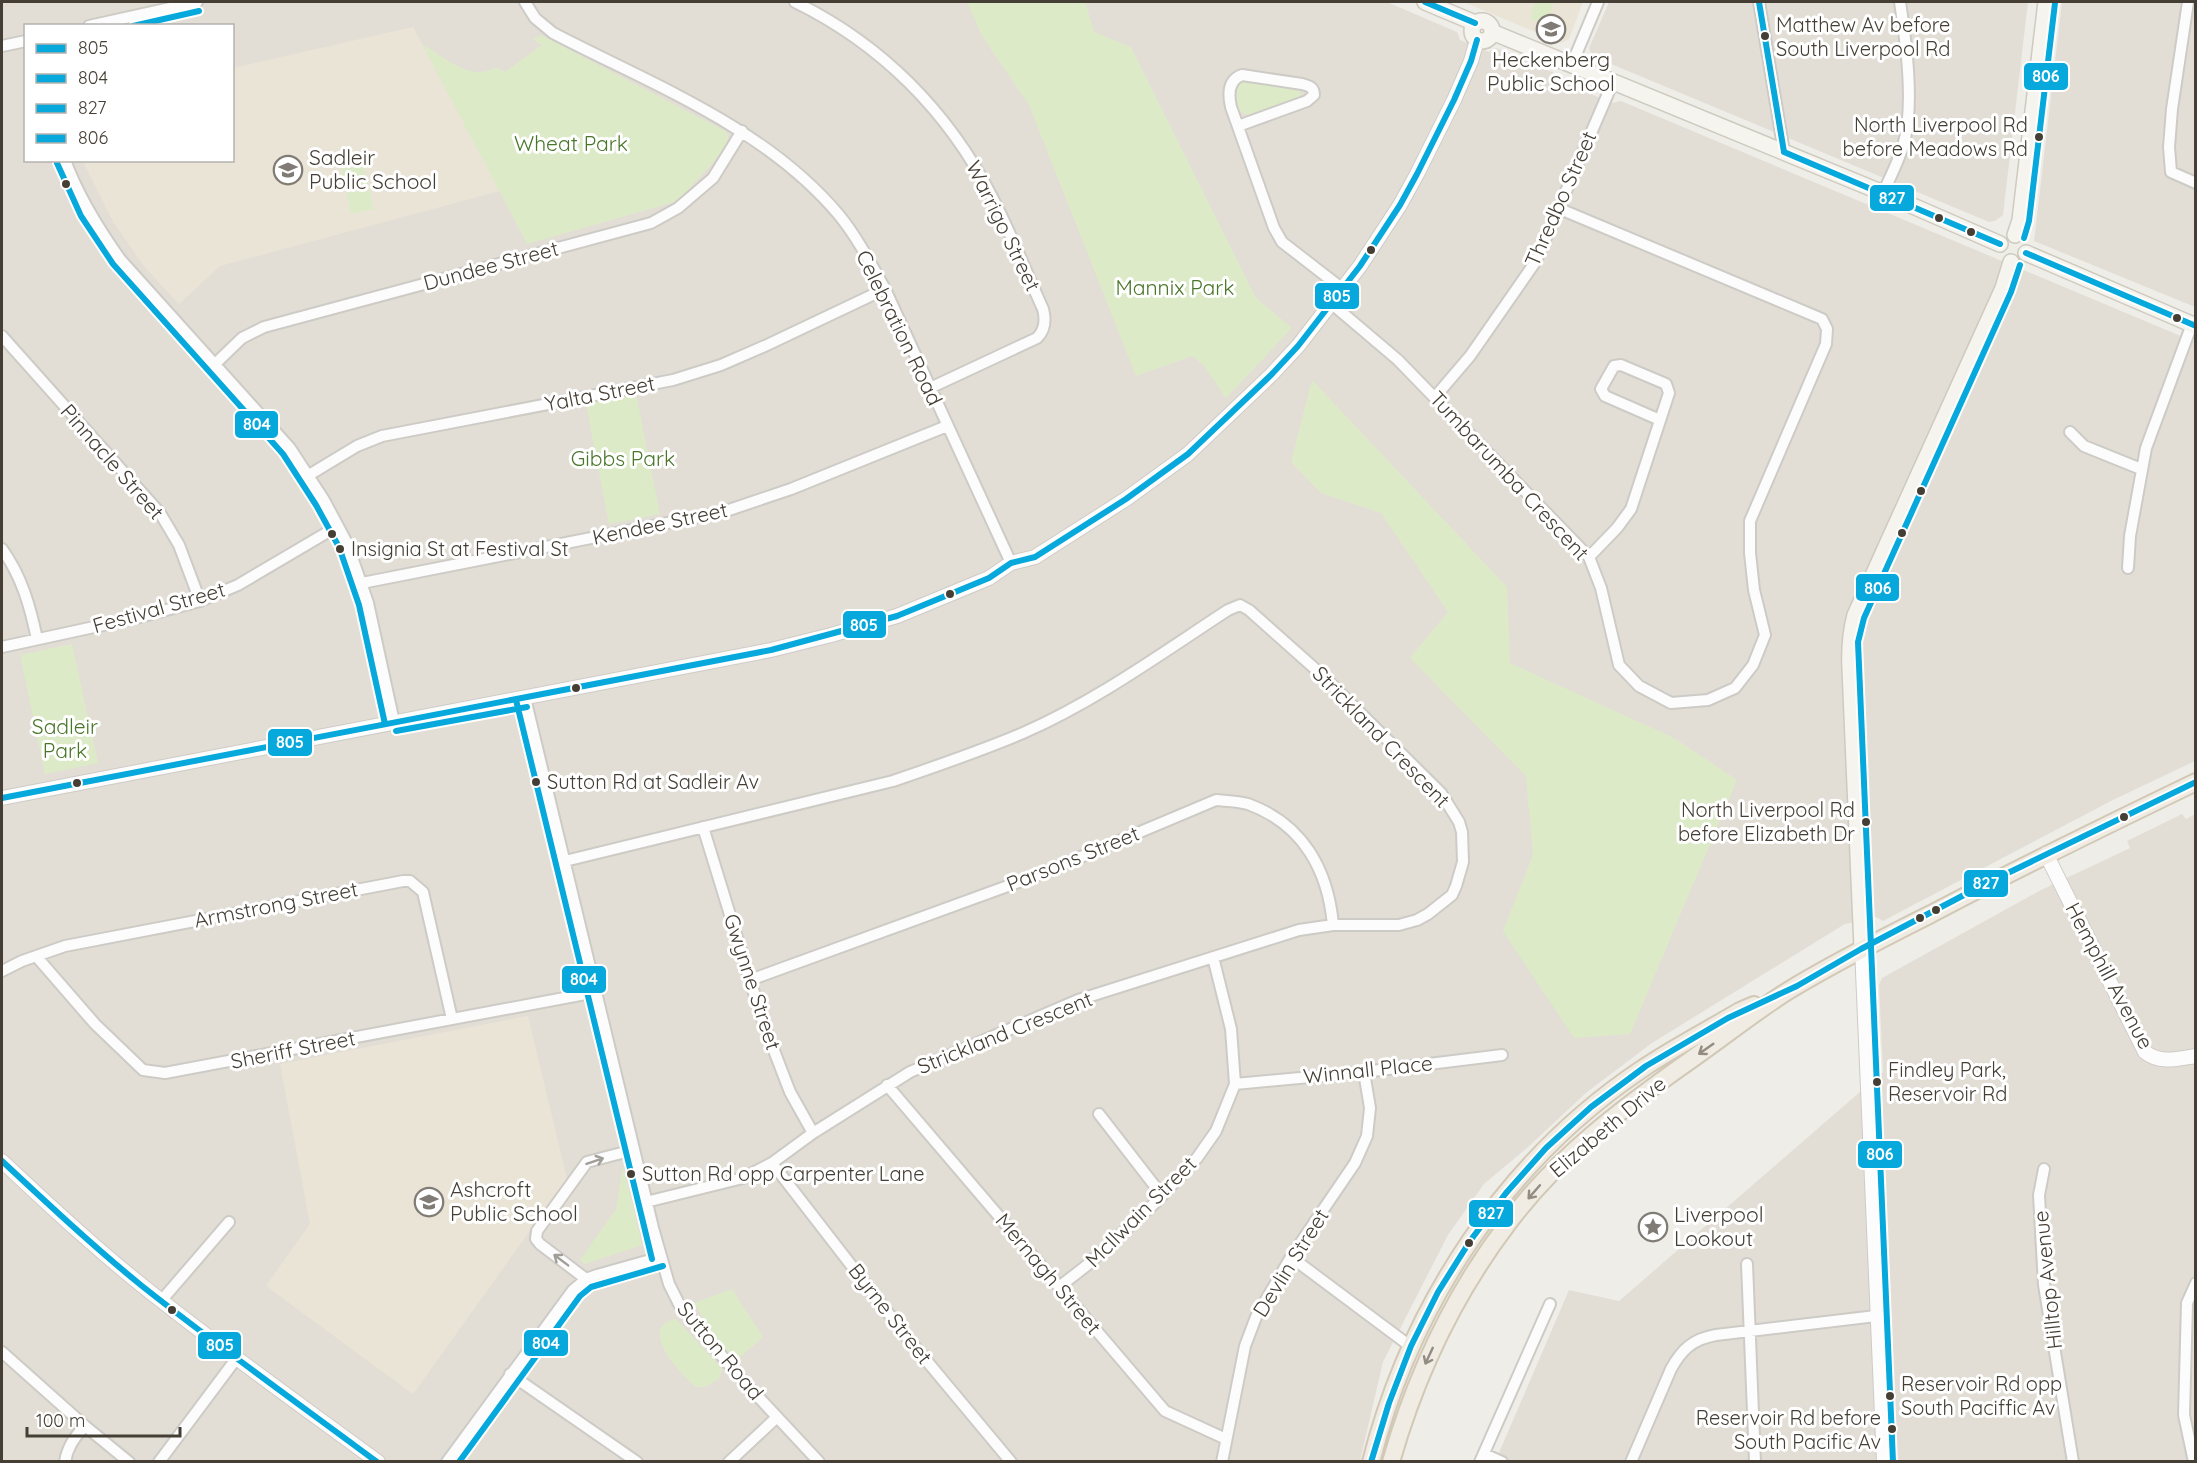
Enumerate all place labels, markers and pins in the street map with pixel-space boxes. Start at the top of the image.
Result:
place label: Matthew Av before South Liverpool Rd [1776,12,1950,61]
school or university icon: Heckenberg Public School [1535,13,1567,45]
marker: Matthew Av before South Liverpool Rd [1759,30,1771,42]
place label: Heckenberg Public School [1487,46,1615,96]
place label: North Liverpool Rd before Meadows Rd [1843,112,2028,161]
marker: North Liverpool Rd before Meadows Rd [2033,131,2045,143]
place label: Sadleir Public School [309,144,437,194]
school or university icon: Sadleir Public School [272,154,304,186]
unlabelled marker [60,178,72,190]
unlabelled marker [1933,212,1945,224]
unlabelled marker [1965,226,1977,238]
unlabelled marker [1365,244,1377,256]
unlabelled marker [2171,312,2183,324]
unlabelled marker [1915,485,1927,497]
unlabelled marker [1896,527,1908,539]
unlabelled marker [326,528,338,540]
place label: Insignia St at Festival St [351,536,569,561]
marker: Insignia St at Festival St [334,543,346,555]
unlabelled marker [944,588,956,600]
unlabelled marker [570,682,582,694]
place label: Sutton Rd at Sadleir Av [547,769,759,794]
marker: Sutton Rd at Sadleir Av [530,776,542,788]
unlabelled marker [71,777,83,789]
place label: North Liverpool Rd before Elizabeth Dr [1678,797,1855,846]
unlabelled marker [2118,811,2130,823]
marker: North Liverpool Rd before Elizabeth Dr [1860,816,1872,828]
unlabelled marker [1930,904,1942,916]
unlabelled marker [1914,912,1926,924]
place label: Findley Park, Reservoir Rd [1888,1057,2007,1106]
marker: Findley Park, Reservoir Rd [1871,1076,1883,1088]
place label: Sutton Rd opp Carpenter Lane [642,1161,924,1186]
marker: Sutton Rd opp Carpenter Lane [625,1168,637,1180]
place label: Ashcroft Public School [450,1176,578,1226]
school or university icon: Ashcroft Public School [413,1186,445,1218]
place label: Liverpool Lookout [1674,1201,1764,1251]
place icon: Liverpool Lookout [1637,1211,1669,1243]
unlabelled marker [1463,1237,1475,1249]
unlabelled marker [166,1304,178,1316]
place label: Reservoir Rd opp South Paciffic Av [1901,1371,2062,1420]
marker: Reservoir Rd opp South Paciffic Av [1884,1390,1896,1402]
place label: Reservoir Rd before South Pacific Av [1696,1405,1881,1454]
marker: Reservoir Rd before South Pacific Av [1886,1423,1898,1435]

